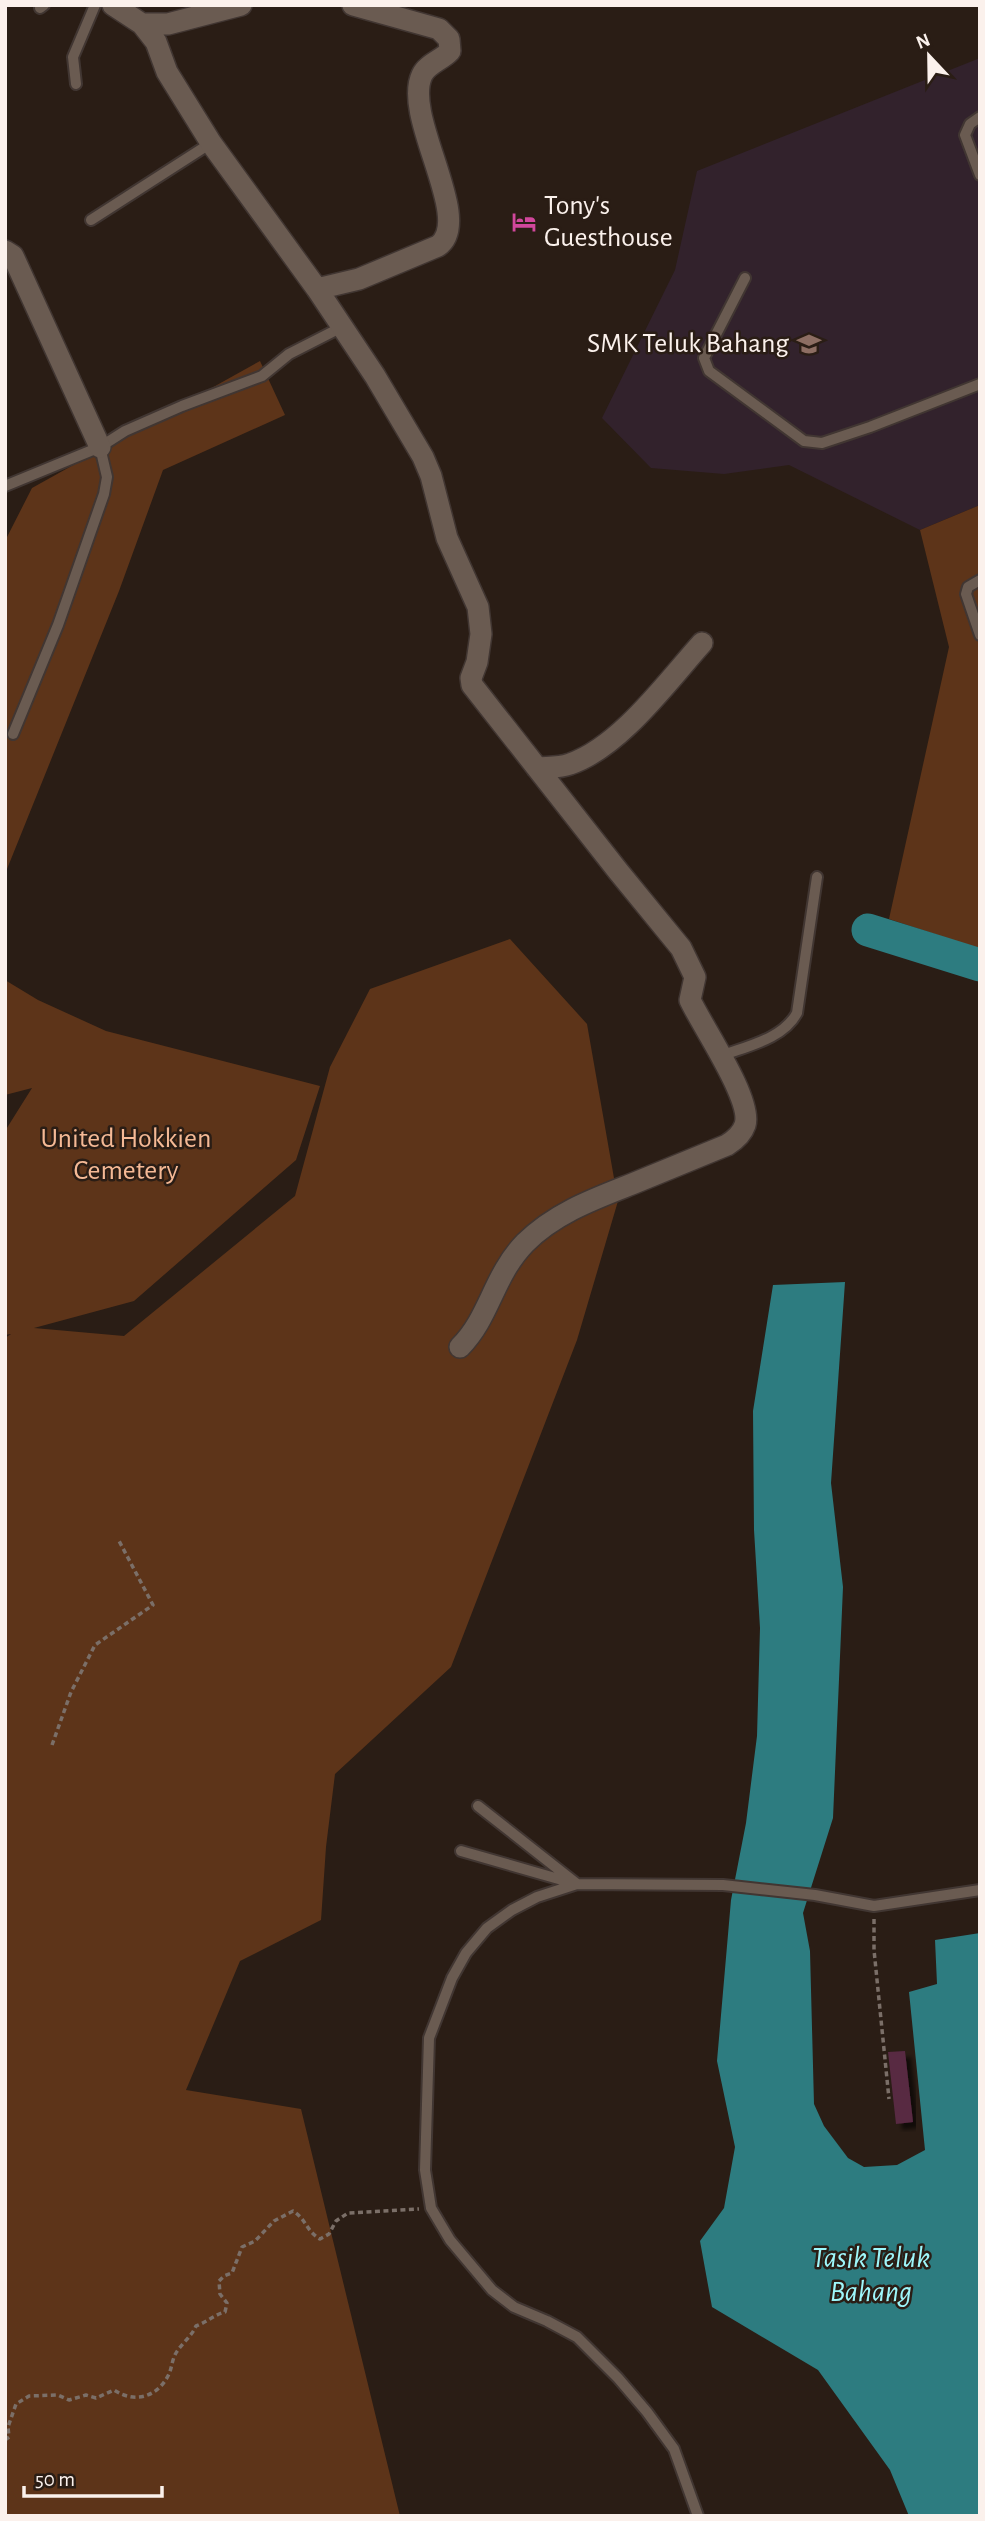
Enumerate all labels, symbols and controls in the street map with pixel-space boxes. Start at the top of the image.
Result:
north arrow [894,21,964,91]
text: N [914,30,933,53]
place label: Tony's Guesthouse [544,192,673,252]
hotel icon: Tony's Guesthouse [510,208,538,236]
place label: SMK Teluk Bahang [587,330,789,358]
school or university icon: SMK Teluk Bahang [795,330,823,358]
park label: United Hokkien Cemetery [41,1125,211,1185]
water label: Tasik Teluk Bahang [812,2243,930,2307]
scale bar [24,2454,163,2498]
text: 50 m [35,2469,75,2490]

